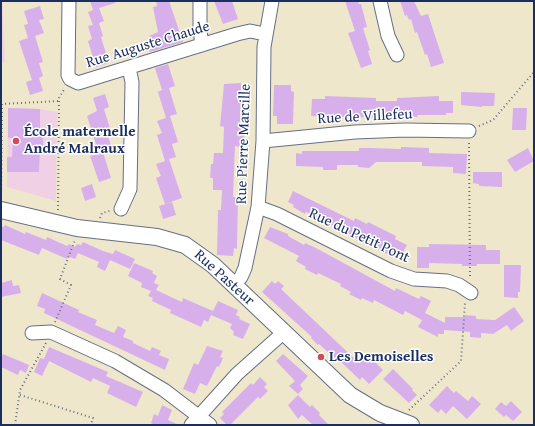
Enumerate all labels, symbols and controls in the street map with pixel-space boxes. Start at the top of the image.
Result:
street label: Rue Auguste Chaude [84,18,212,72]
street label: Rue Pierre Marcille [233,83,255,205]
street label: Rue de Villefeu [317,106,413,128]
place label: École maternelle André Malraux [24,123,136,158]
marker: École maternelle André Malraux [11,136,21,146]
street label: Rue du Petit Pont [306,205,412,267]
street label: Rue Pasteur [190,246,258,310]
place label: Les Demoiselles [329,348,433,366]
marker: Les Demoiselles [316,352,326,362]

